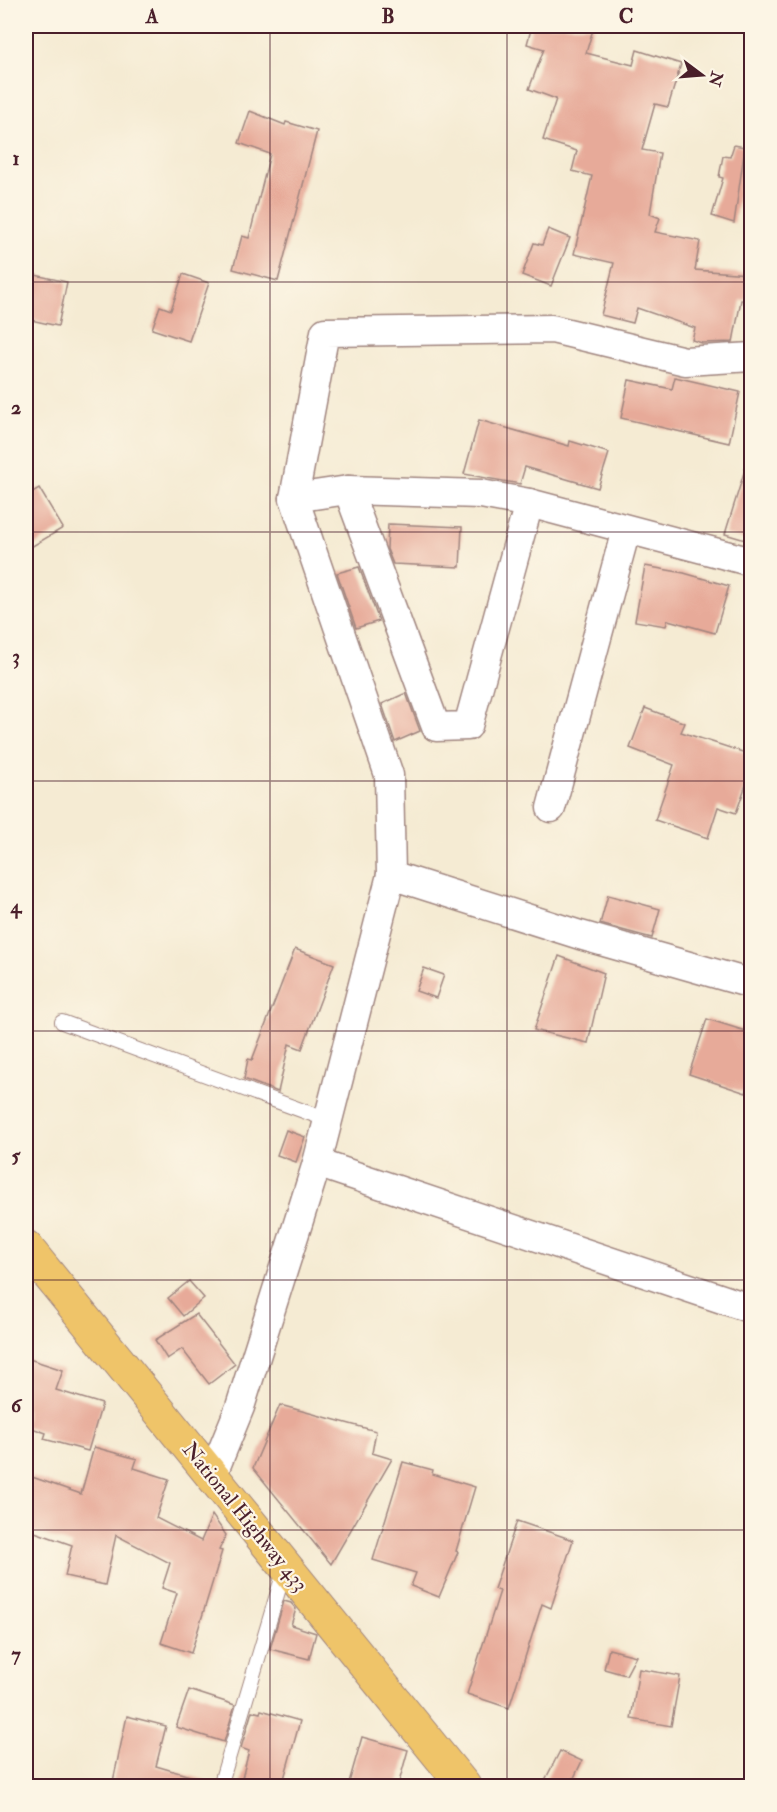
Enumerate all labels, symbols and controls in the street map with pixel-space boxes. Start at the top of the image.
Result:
text: A [145,4,159,29]
text: B [381,4,395,29]
text: C [619,4,633,29]
north arrow [672,45,732,105]
text: N [704,68,727,89]
text: 1 [12,146,20,171]
text: 2 [11,395,21,420]
text: 3 [12,644,20,669]
text: 4 [10,894,23,919]
text: 5 [12,1143,22,1168]
text: 6 [11,1393,23,1418]
street label: National Highway 433 [176,1437,314,1597]
text: 7 [11,1642,21,1667]

